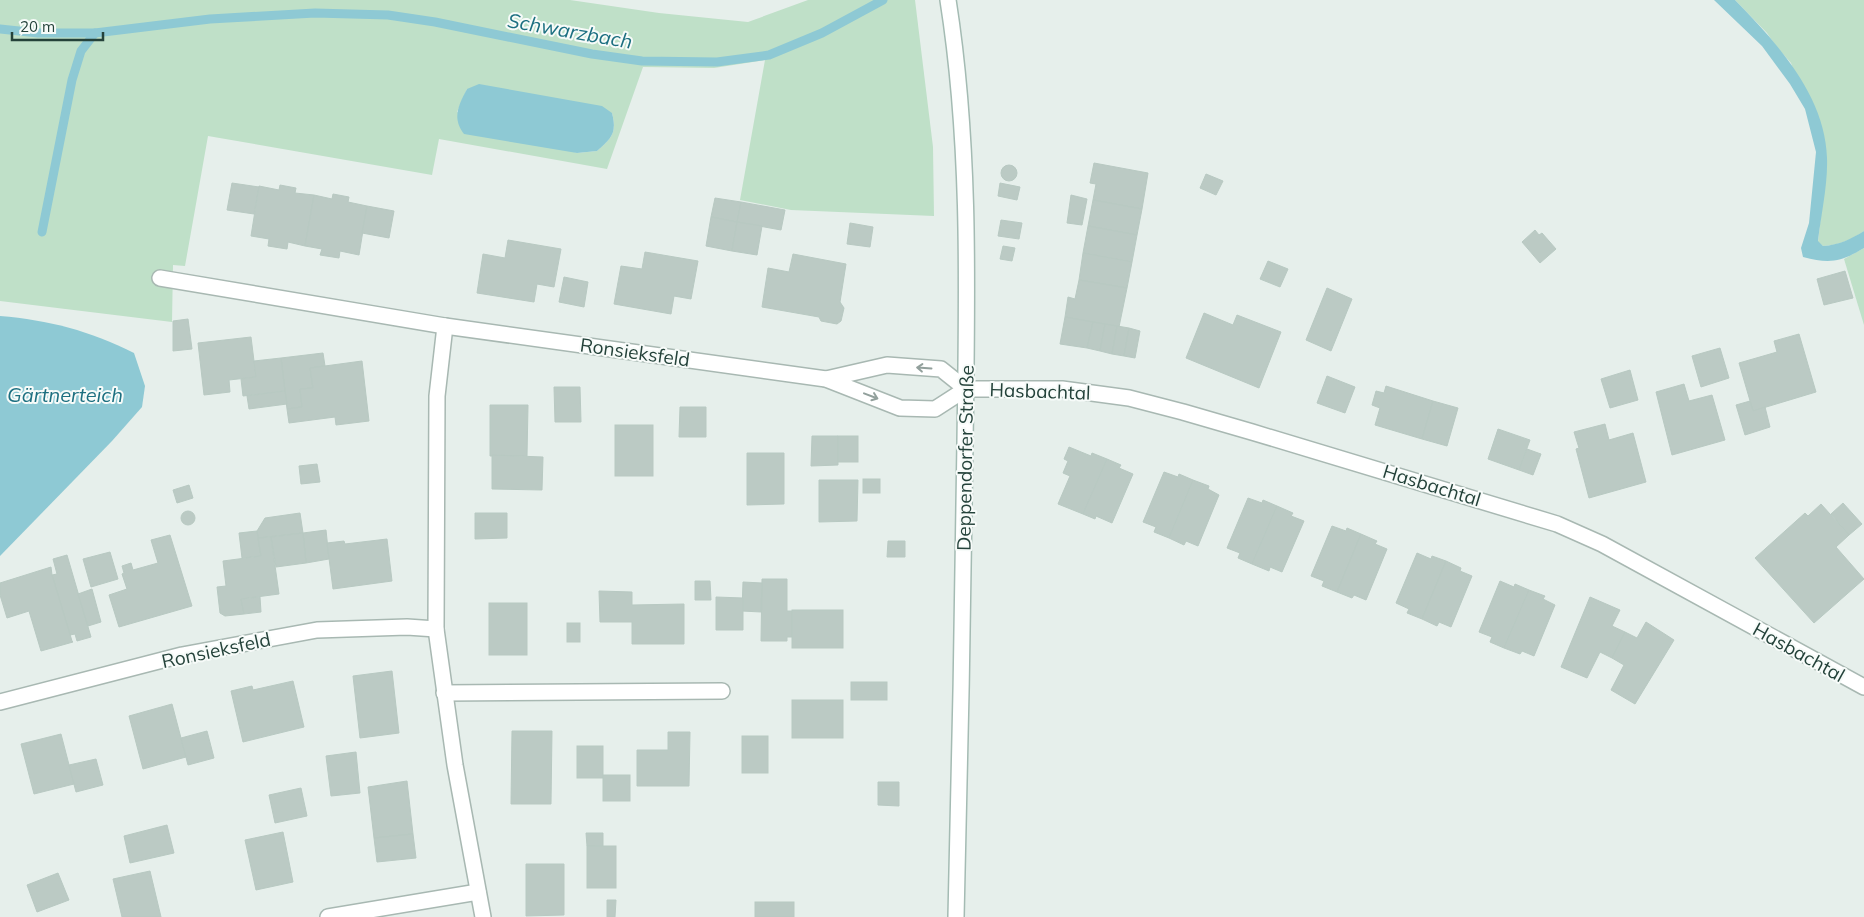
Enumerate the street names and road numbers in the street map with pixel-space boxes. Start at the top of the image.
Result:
street label: Ronsieksfeld [579,332,691,372]
street label: Deppendorfer Straße [951,365,979,551]
street label: Hasbachtal [989,377,1091,405]
street label: Hasbachtal [1380,459,1484,511]
street label: Hasbachtal [1749,617,1849,687]
street label: Ronsieksfeld [159,627,273,673]

